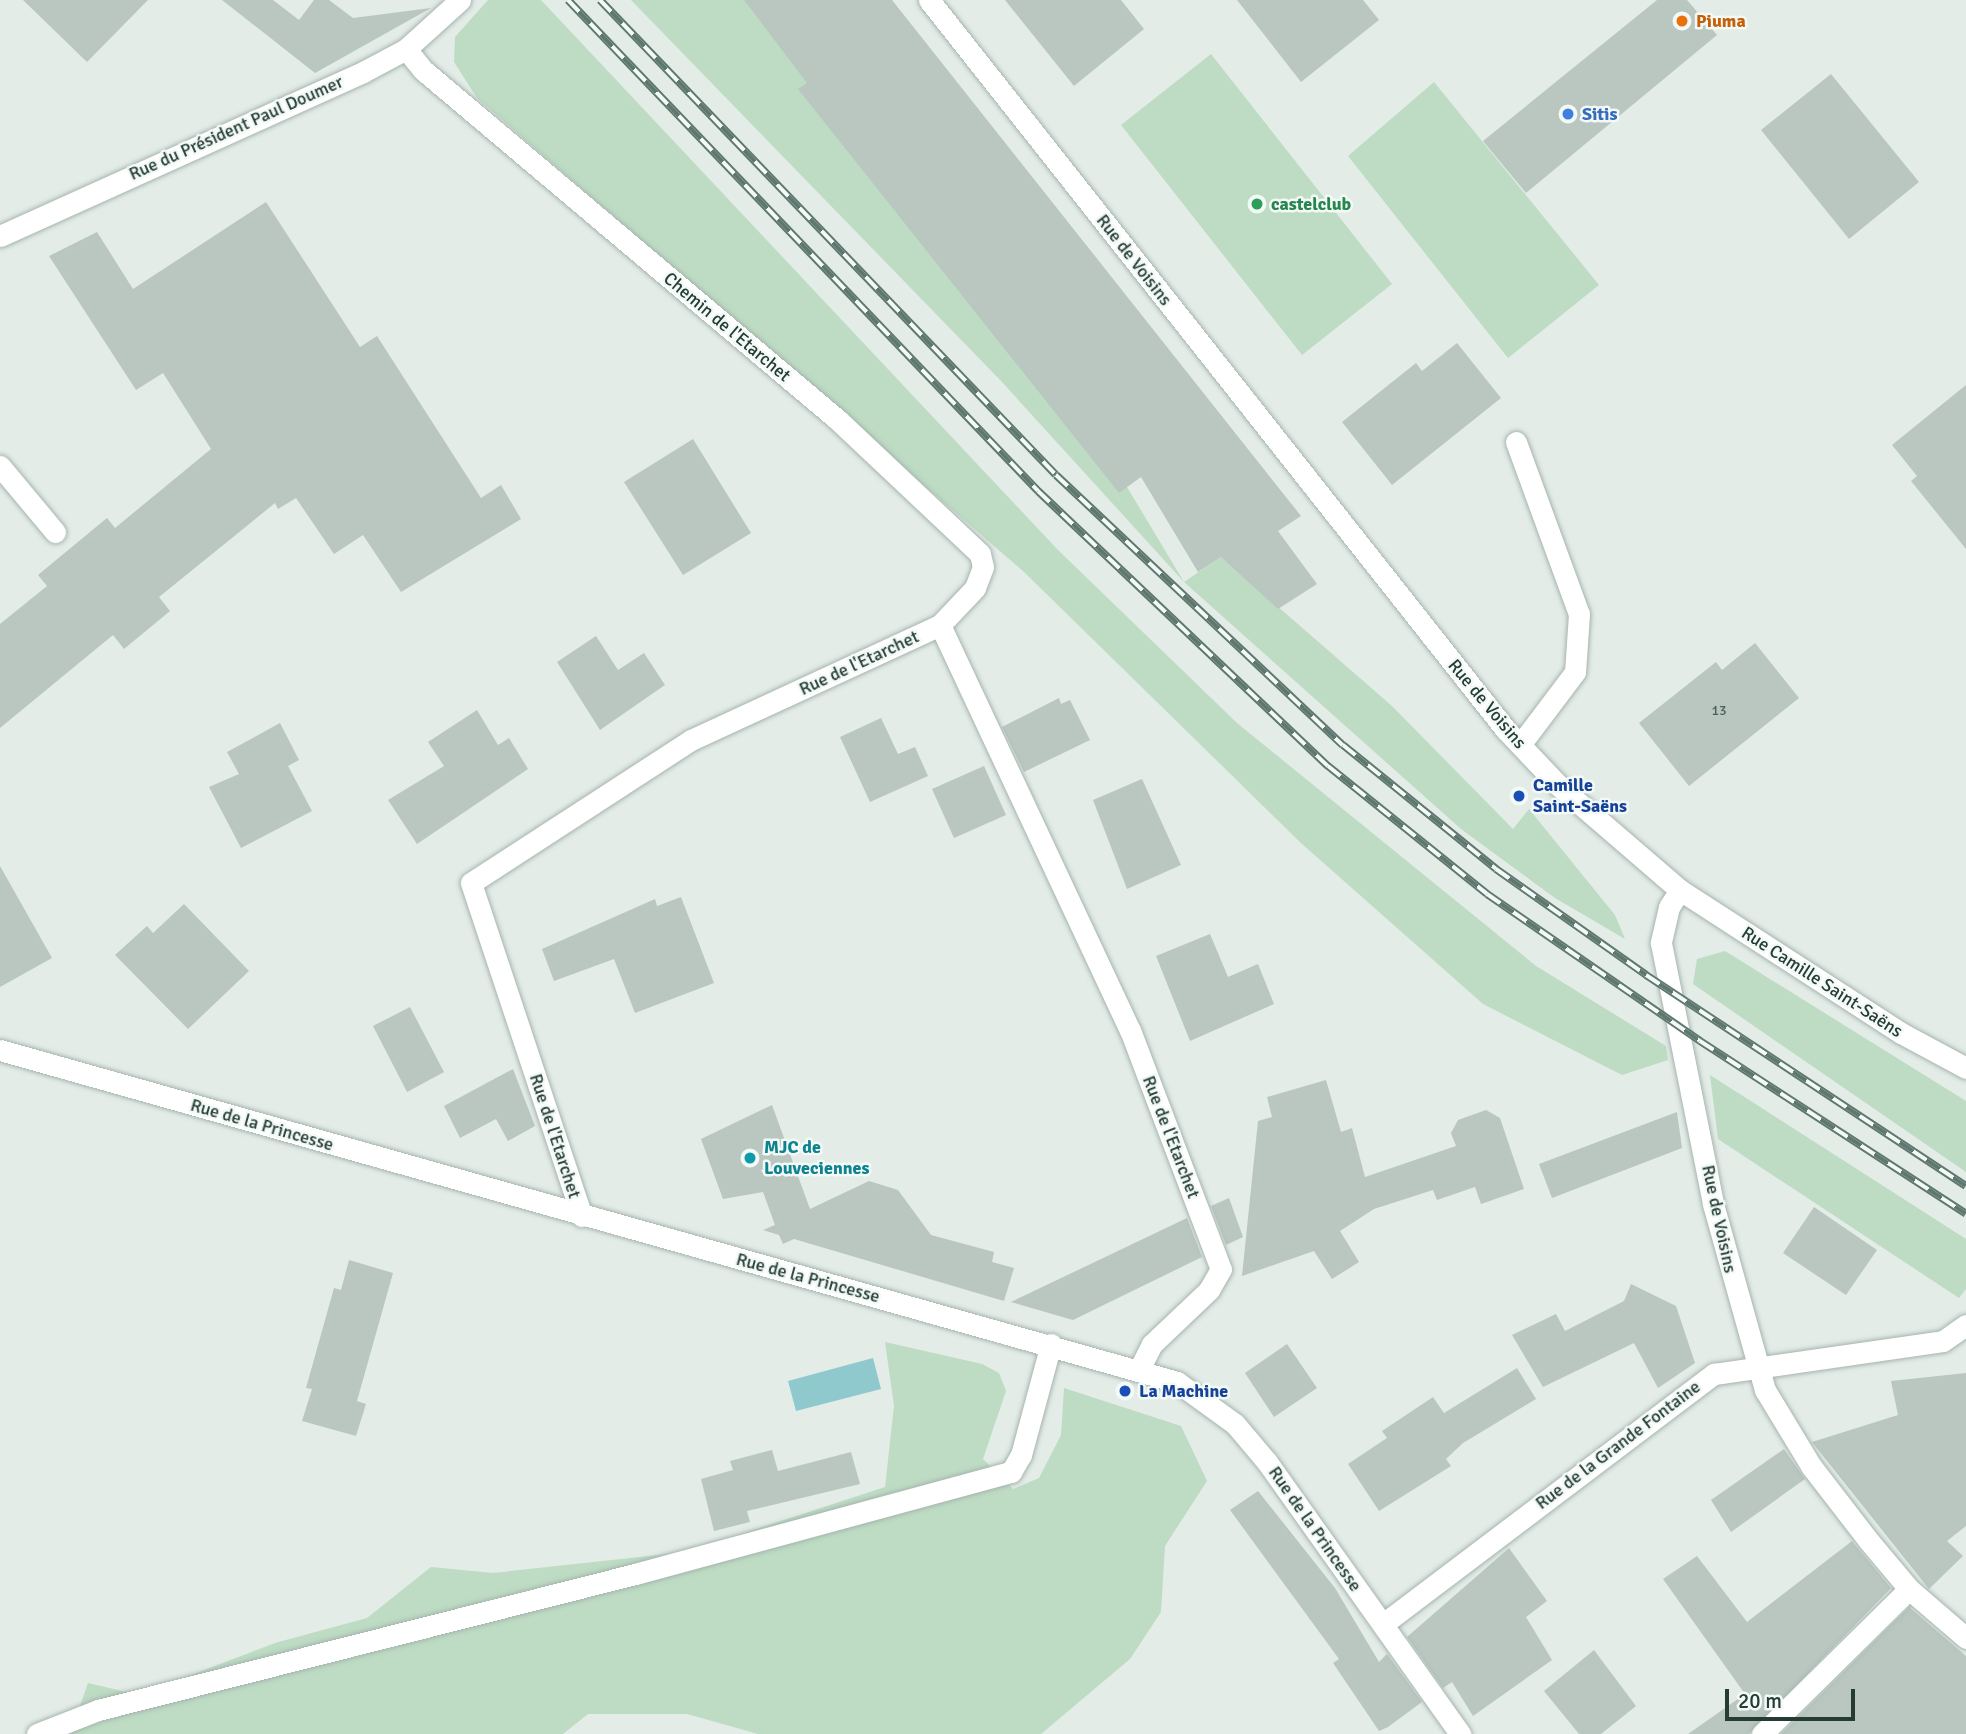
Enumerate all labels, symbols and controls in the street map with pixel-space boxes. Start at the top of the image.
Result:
place label: Piuma [1696,10,1746,32]
marker: Piuma [1674,13,1690,29]
street label: Rue du Président Paul Doumer [126,71,346,185]
place label: Sitis [1582,103,1617,125]
marker: Sitis [1560,106,1576,122]
place label: castelclub [1271,193,1351,215]
marker: castelclub [1249,196,1265,212]
street label: Rue de Voisins [1092,210,1176,310]
street label: Chemin de l'Etarchet [659,268,795,386]
street label: Rue de l'Etarchet [796,626,922,700]
street label: Rue de Voisins [1443,655,1531,753]
house number: 13 [1711,703,1727,719]
place label: Camille Saint-Saëns [1533,775,1627,818]
marker: Camille Saint-Saëns [1511,788,1527,804]
street label: Rue Camille Saint-Saëns [1737,922,1907,1042]
street label: Rue de l'Etarchet [525,1071,585,1201]
street label: Rue de l'Etarchet [1138,1073,1204,1201]
street label: Rue de la Princesse [188,1094,336,1156]
place label: MJC de Louveciennes [764,1137,870,1180]
marker: MJC de Louveciennes [742,1150,758,1166]
street label: Rue de Voisins [1697,1163,1741,1275]
street label: Rue de la Princesse [734,1248,882,1308]
street label: Rue de la Grande Fontaine [1531,1376,1705,1514]
place label: La Machine [1139,1380,1228,1402]
marker: La Machine [1117,1383,1133,1399]
street label: Rue de la Princesse [1264,1462,1366,1596]
scale bar [1728,1674,1857,1718]
text: 20 m [1738,1688,1782,1714]

